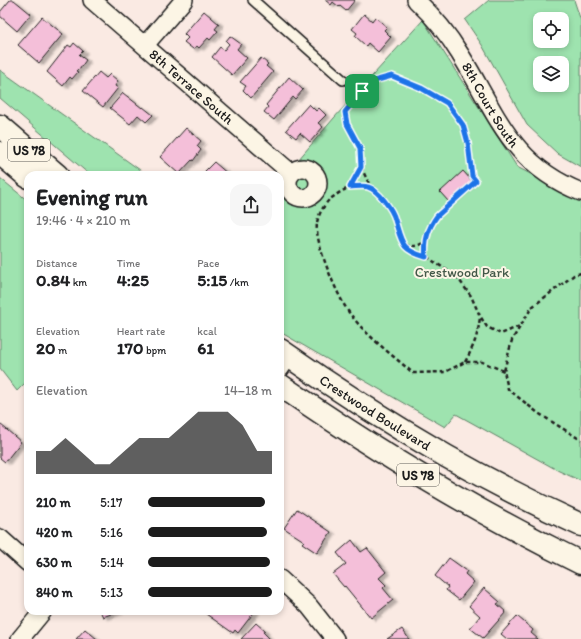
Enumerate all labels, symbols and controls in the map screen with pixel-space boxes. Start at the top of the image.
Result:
map controls [533,12,569,92]
button: locate [533,12,569,48]
street label: 8th Terrace South [146,46,237,129]
button: layers [533,56,569,92]
street label: 8th Court South [458,59,523,152]
pin [345,74,379,108]
icon: arrive [351,80,373,102]
road number: US 78 [8,139,50,161]
text: Evening run [36,184,148,211]
button: share [230,184,272,226]
text: 19:46 · 4 × 210 m [36,213,130,228]
text: Distance [36,257,77,270]
text: Time [117,257,140,270]
text: Pace [197,257,219,270]
park label: Crestwood Park [415,264,510,281]
text: 0.84 [36,270,70,290]
text: 4:25 [117,270,149,290]
text: 5:15 [197,270,227,290]
text: km [70,276,87,289]
text: /km [227,276,249,289]
text: Elevation [36,325,80,338]
text: Heart rate [117,325,165,338]
text: kcal [197,325,217,338]
text: 20 [36,338,55,358]
text: 170 [117,338,143,358]
text: 61 [197,338,214,358]
text: m [55,344,67,357]
text: bpm [143,344,166,357]
street label: Crestwood Boulevard [316,372,434,454]
text: Elevation [36,383,88,398]
text: 14–18 m [224,383,272,398]
road number: US 78 [397,464,439,486]
text: 210 m [36,495,71,510]
text: 5:17 [100,495,123,510]
text: 420 m [36,525,73,540]
text: 5:16 [100,525,123,540]
text: 630 m [36,555,72,570]
text: 5:14 [100,555,124,570]
text: 840 m [36,585,73,600]
text: 5:13 [100,585,123,600]

